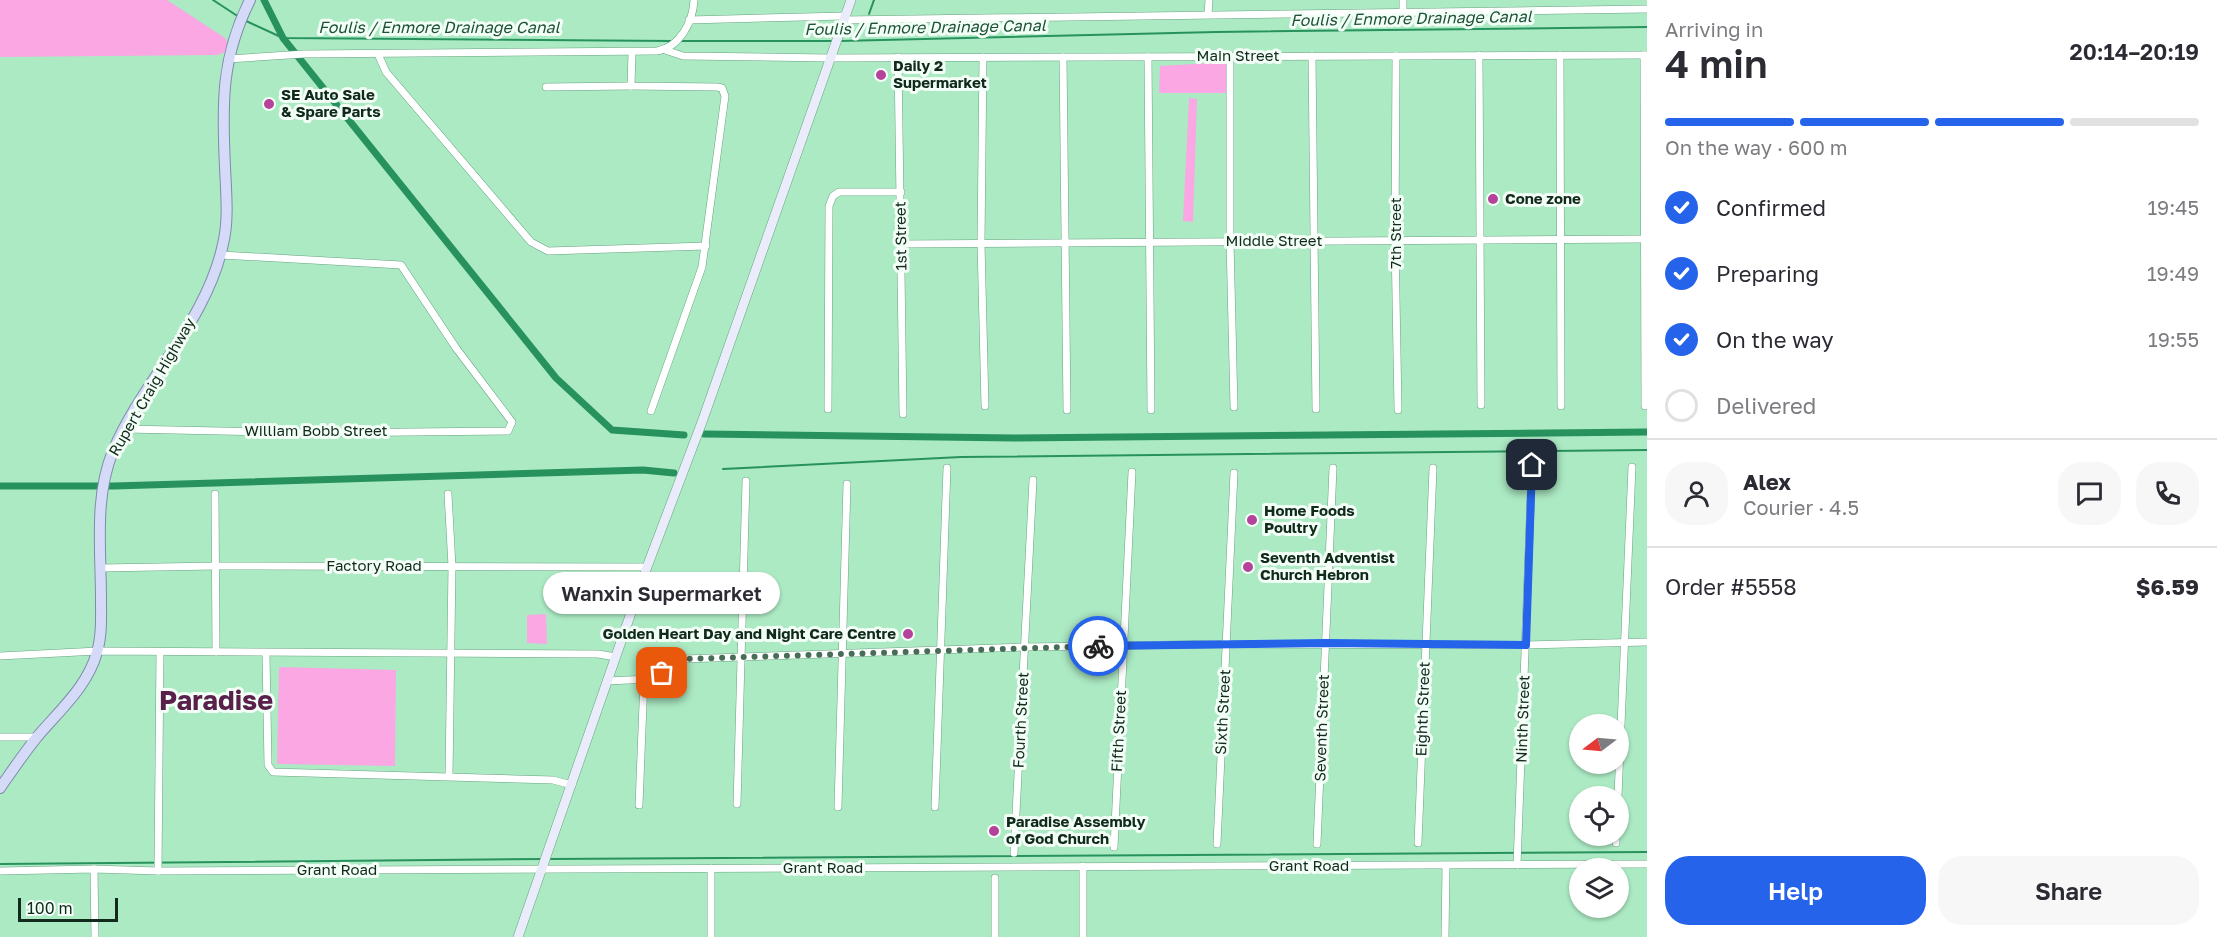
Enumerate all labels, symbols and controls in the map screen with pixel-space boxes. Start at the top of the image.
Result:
water label: Foulis / Enmore Drainage Canal [1290,6,1533,30]
water label: Foulis / Enmore Drainage Canal [804,15,1047,39]
water label: Foulis / Enmore Drainage Canal [318,17,561,37]
text: Arriving in [1665,17,1763,41]
text: 20:14–20:19 [2070,38,2199,65]
text: 4 min [1665,40,1768,87]
street label: Main Street [1197,46,1279,64]
place label: Daily 2 Supermarket [893,56,987,91]
marker: Daily 2 Supermarket [874,68,888,82]
place label: SE Auto Sale & Spare Parts [281,85,381,120]
marker: SE Auto Sale & Spare Parts [262,97,276,111]
text: On the way · 600 m [1665,135,1848,159]
place label: Cone zone [1505,189,1581,207]
icon: check [1665,191,1698,224]
marker: Cone zone [1486,192,1500,206]
text: Confirmed [1716,194,1826,221]
text: 19:45 [2147,195,2199,219]
street label: 7th Street [1386,197,1404,269]
street label: 1st Street [890,201,910,271]
street label: Middle Street [1226,231,1322,249]
icon: check [1665,257,1698,290]
text: Preparing [1716,260,1819,287]
text: 19:49 [2147,261,2199,285]
street label: Rupert Craig Highway [104,314,198,459]
icon: check [1665,323,1698,356]
text: On the way [1716,326,1834,353]
text: 19:55 [2148,327,2199,351]
text: Delivered [1716,392,1816,419]
street label: William Bobb Street [244,421,388,439]
pin [1506,439,1557,490]
icon: home [1515,448,1548,481]
button: person [1665,462,1728,525]
button: chat [2058,462,2121,525]
button: phone [2136,462,2199,525]
text: Alex [1743,468,1791,495]
text: Courier · 4.5 [1743,495,1859,519]
place label: Home Foods Poultry [1264,501,1355,536]
marker: Home Foods Poultry [1245,513,1259,527]
place label: Seventh Adventist Church Hebron [1260,548,1395,583]
street label: Factory Road [326,556,422,574]
marker: Seventh Adventist Church Hebron [1241,560,1255,574]
callout: Wanxin Supermarket [544,571,780,613]
text: Order #5558 [1665,573,1797,600]
text: $6.59 [2136,573,2199,600]
text: Wanxin Supermarket [561,581,762,605]
courier [1068,616,1128,676]
place label: Golden Heart Day and Night Care Centre [602,624,896,642]
marker: Golden Heart Day and Night Care Centre [901,627,915,641]
icon: bike [1082,630,1115,663]
pin [636,647,687,698]
icon: bag [645,656,678,689]
street label: Eighth Street [1411,661,1433,757]
street label: Sixth Street [1211,669,1233,755]
street label: Fourth Street [1008,671,1032,769]
street label: Seventh Street [1310,674,1332,782]
street label: Ninth Street [1511,675,1533,763]
district label: Paradise [159,684,273,716]
street label: Fifth Street [1107,690,1129,772]
north arrow [1569,714,1629,774]
map controls [1569,714,1629,918]
button: locate [1569,786,1629,846]
place label: Paradise Assembly of God Church [1006,812,1146,847]
marker: Paradise Assembly of God Church [987,824,1001,838]
street label: Grant Road [1269,856,1349,874]
button: Help [1665,856,1926,925]
button: Share [1938,856,2199,925]
street label: Grant Road [783,858,863,876]
button: layers [1569,858,1629,918]
street label: Grant Road [297,860,377,878]
scale bar [18,895,118,922]
text: 100 m [27,898,73,918]

